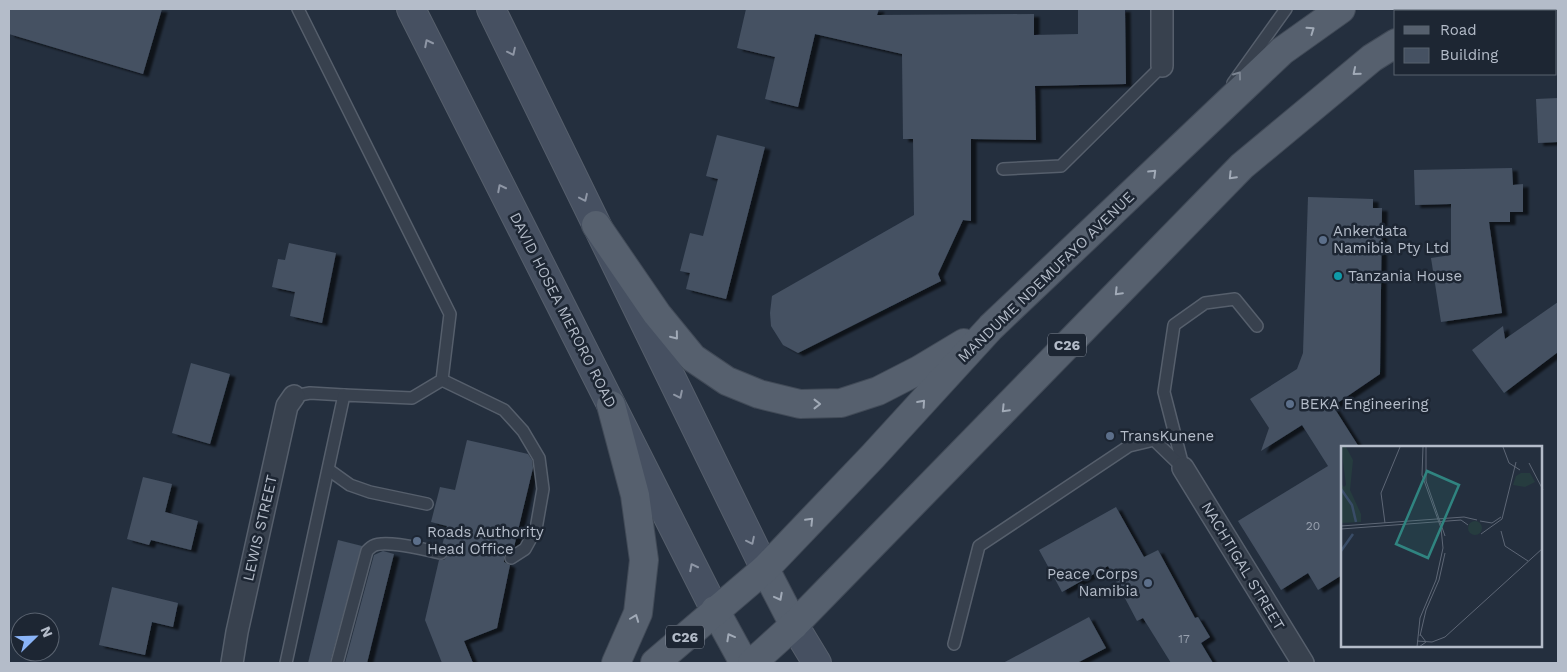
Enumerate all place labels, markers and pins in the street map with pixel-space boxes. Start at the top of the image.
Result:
place label: Ankerdata Namibia Pty Ltd [1333,222,1449,257]
marker: Ankerdata Namibia Pty Ltd [1317,234,1329,246]
place label: Tanzania House [1348,267,1462,285]
marker: Tanzania House [1332,270,1344,282]
place label: BEKA Engineering [1300,395,1428,413]
marker: BEKA Engineering [1284,398,1296,410]
place label: TransKunene [1120,427,1214,445]
marker: TransKunene [1104,430,1116,442]
place label: Roads Authority Head Office [427,523,544,558]
marker: Roads Authority Head Office [411,535,423,547]
place label: Peace Corps Namibia [1047,565,1138,600]
marker: Peace Corps Namibia [1142,577,1154,589]

